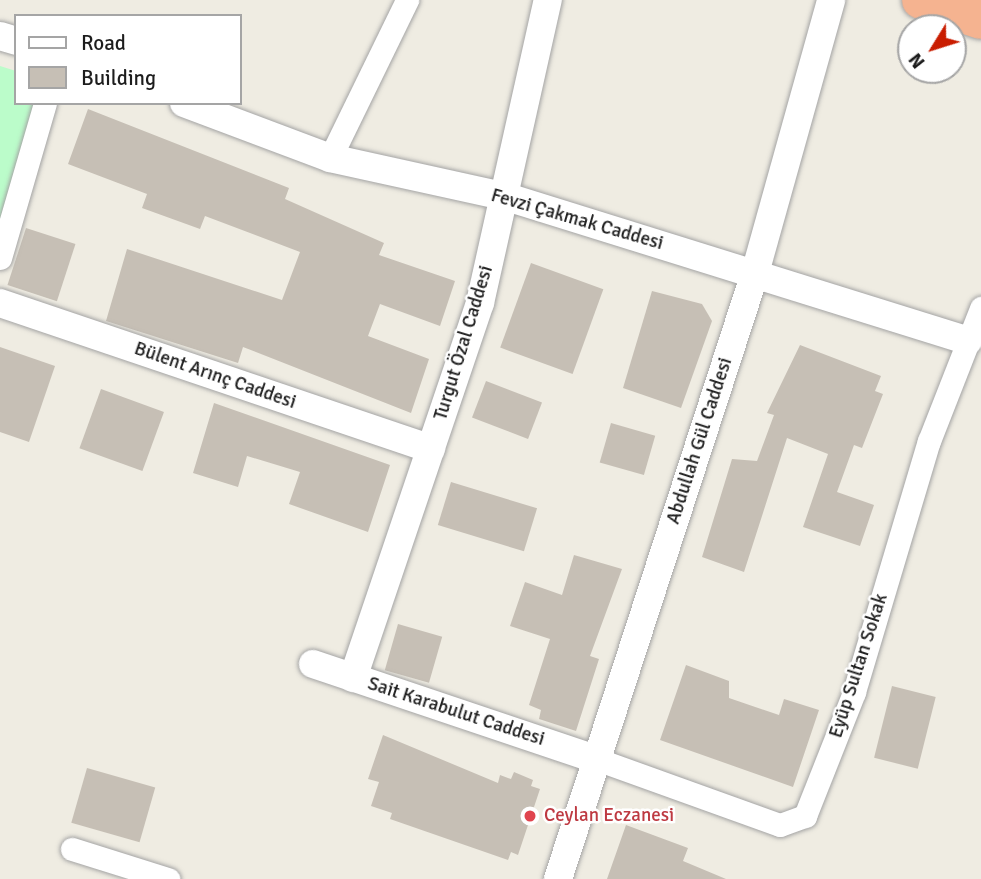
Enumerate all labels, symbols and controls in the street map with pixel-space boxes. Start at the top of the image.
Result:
legend [14,14,242,105]
north arrow [897,14,967,84]
text: Road [81,30,126,56]
text: N [904,48,931,73]
text: Building [81,65,156,91]
street label: Fevzi Çakmak Caddesi [488,184,666,256]
street label: Turgut Özal Caddesi [430,263,498,423]
street label: Bülent Arınç Caddesi [131,338,299,414]
street label: Abdullah Gül Caddesi [662,355,738,527]
street label: Eyüp Sultan Sokak [825,591,893,741]
street label: Sait Karabulut Caddesi [365,673,547,751]
place label: Ceylan Eczanesi [544,805,674,827]
marker: Ceylan Eczanesi [522,808,538,824]

